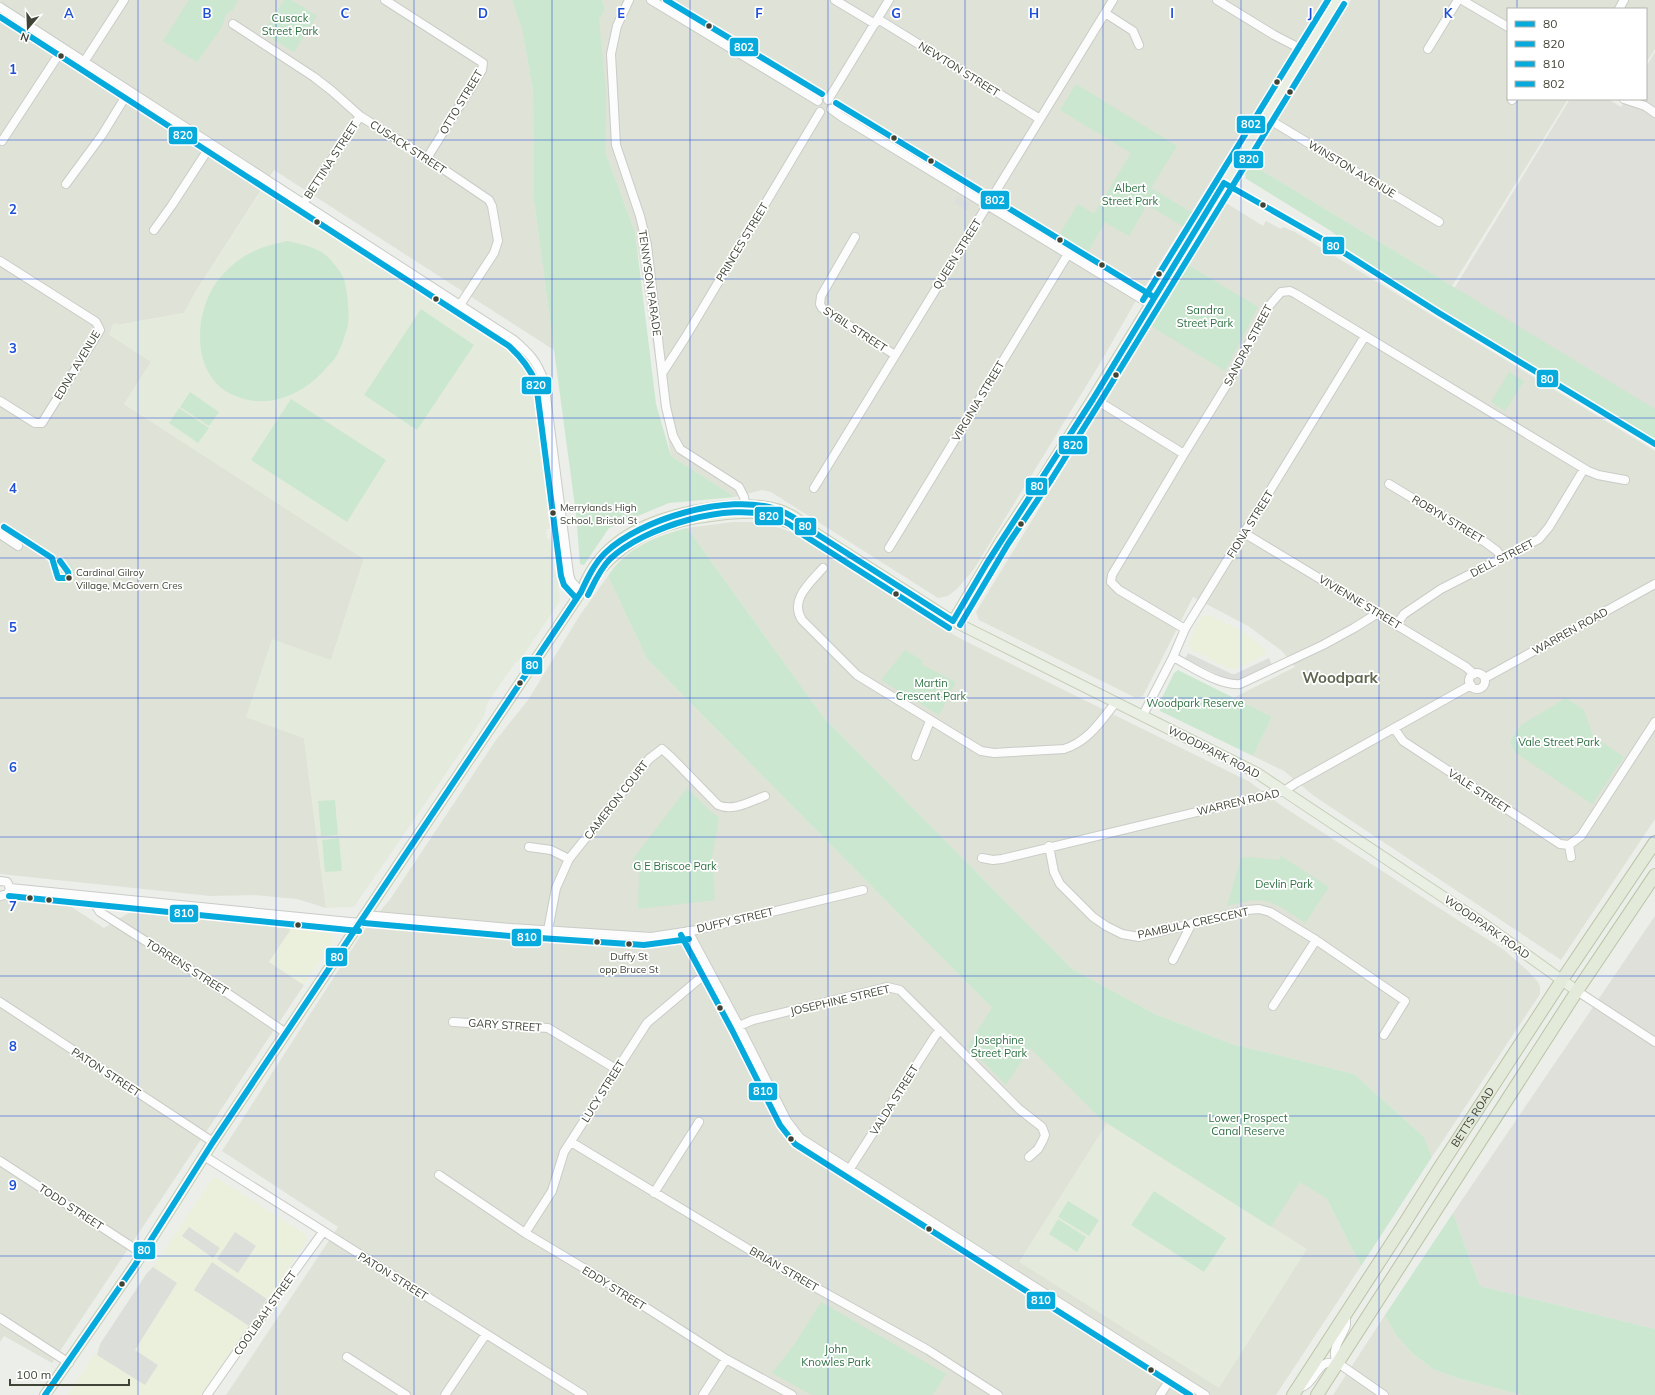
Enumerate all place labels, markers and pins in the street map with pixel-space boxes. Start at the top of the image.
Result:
unlabelled marker [704,21,714,31]
unlabelled marker [56,51,66,61]
unlabelled marker [1272,77,1282,87]
unlabelled marker [1285,87,1295,97]
unlabelled marker [889,133,899,143]
unlabelled marker [926,156,936,166]
unlabelled marker [1258,200,1268,210]
unlabelled marker [312,217,322,227]
unlabelled marker [1055,235,1065,245]
unlabelled marker [1097,260,1107,270]
unlabelled marker [1154,269,1164,279]
unlabelled marker [431,294,441,304]
unlabelled marker [1111,370,1121,380]
place label: Merrylands High School, Bristol St [560,501,638,527]
marker: Merrylands High School, Bristol St [548,508,558,518]
unlabelled marker [1016,519,1026,529]
place label: Cardinal Gilroy Village, McGovern Cres [76,566,183,592]
marker: Cardinal Gilroy Village, McGovern Cres [64,573,74,583]
unlabelled marker [891,589,901,599]
unlabelled marker [515,678,525,688]
unlabelled marker [25,893,35,903]
unlabelled marker [44,895,54,905]
unlabelled marker [293,920,303,930]
unlabelled marker [592,937,602,947]
marker: Duffy St opp Bruce St [624,939,634,949]
place label: Duffy St opp Bruce St [599,950,659,976]
unlabelled marker [715,1003,725,1013]
unlabelled marker [786,1134,796,1144]
unlabelled marker [924,1224,934,1234]
unlabelled marker [117,1279,127,1289]
unlabelled marker [1146,1365,1156,1375]

